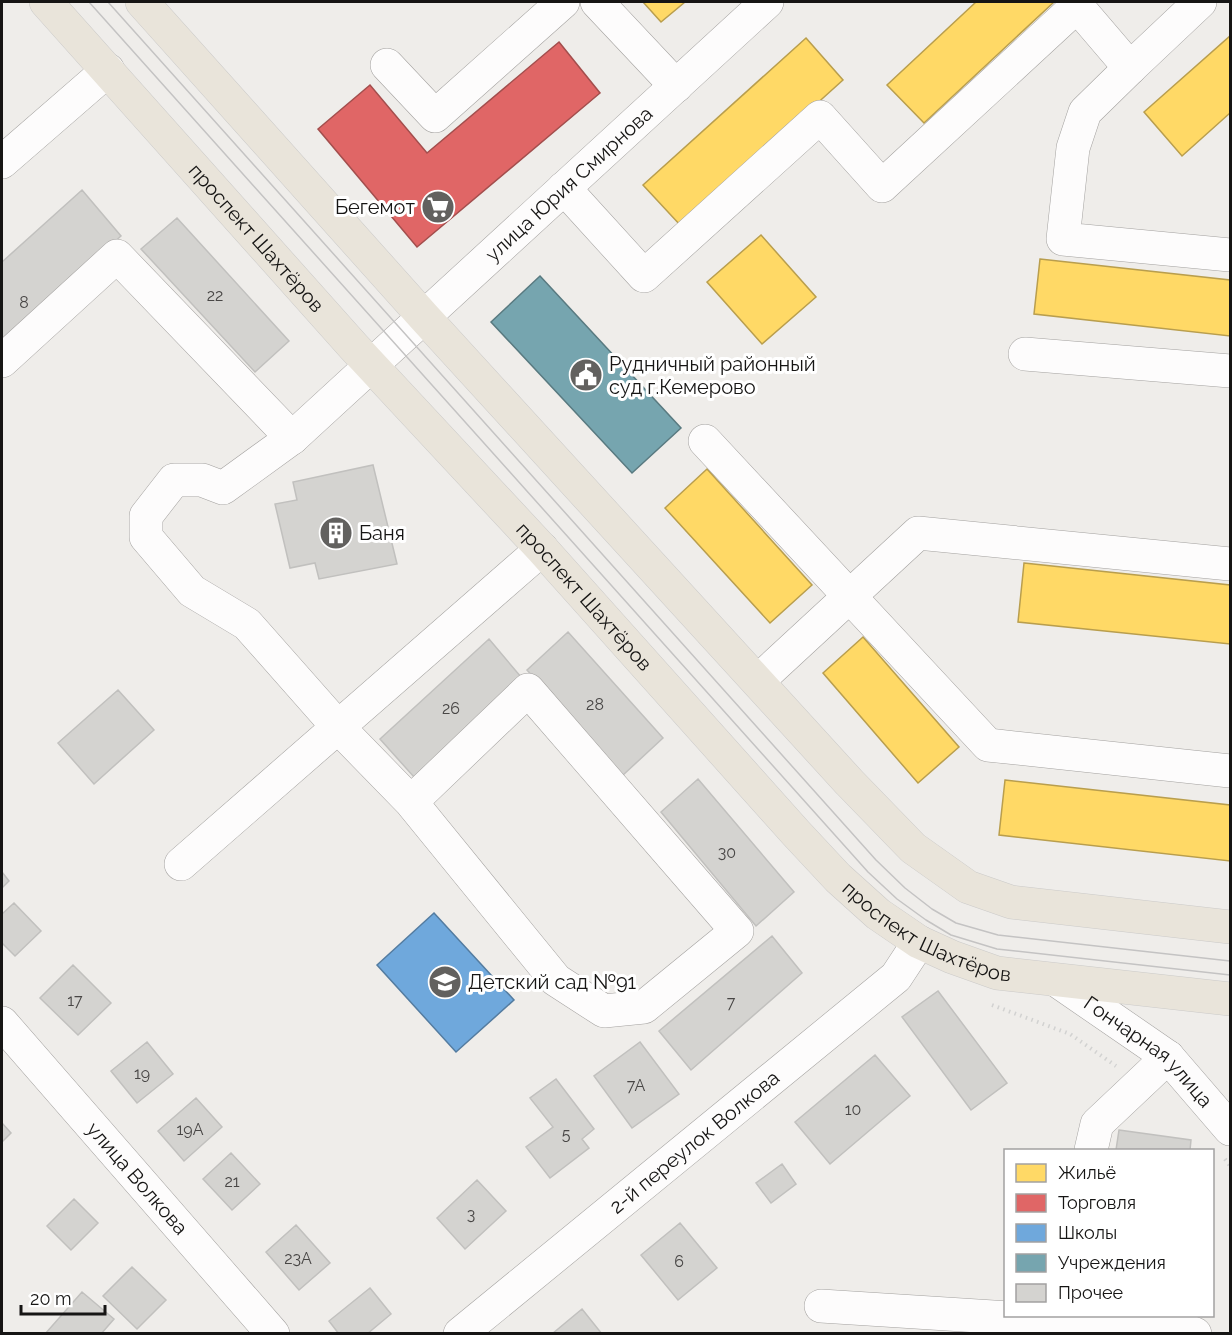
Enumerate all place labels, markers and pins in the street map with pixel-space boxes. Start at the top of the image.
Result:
supermarket icon: Бегемот [420,189,456,225]
place label: Бегемот [335,195,415,219]
place label: Рудничный районный суд г.Кемерово [609,352,816,399]
public building icon: Рудничный районный суд г.Кемерово [568,357,604,393]
building icon: Баня [318,515,354,551]
place label: Баня [359,521,405,545]
school or university icon: Детский сад №91 [427,964,463,1000]
place label: Детский сад №91 [468,970,637,994]

